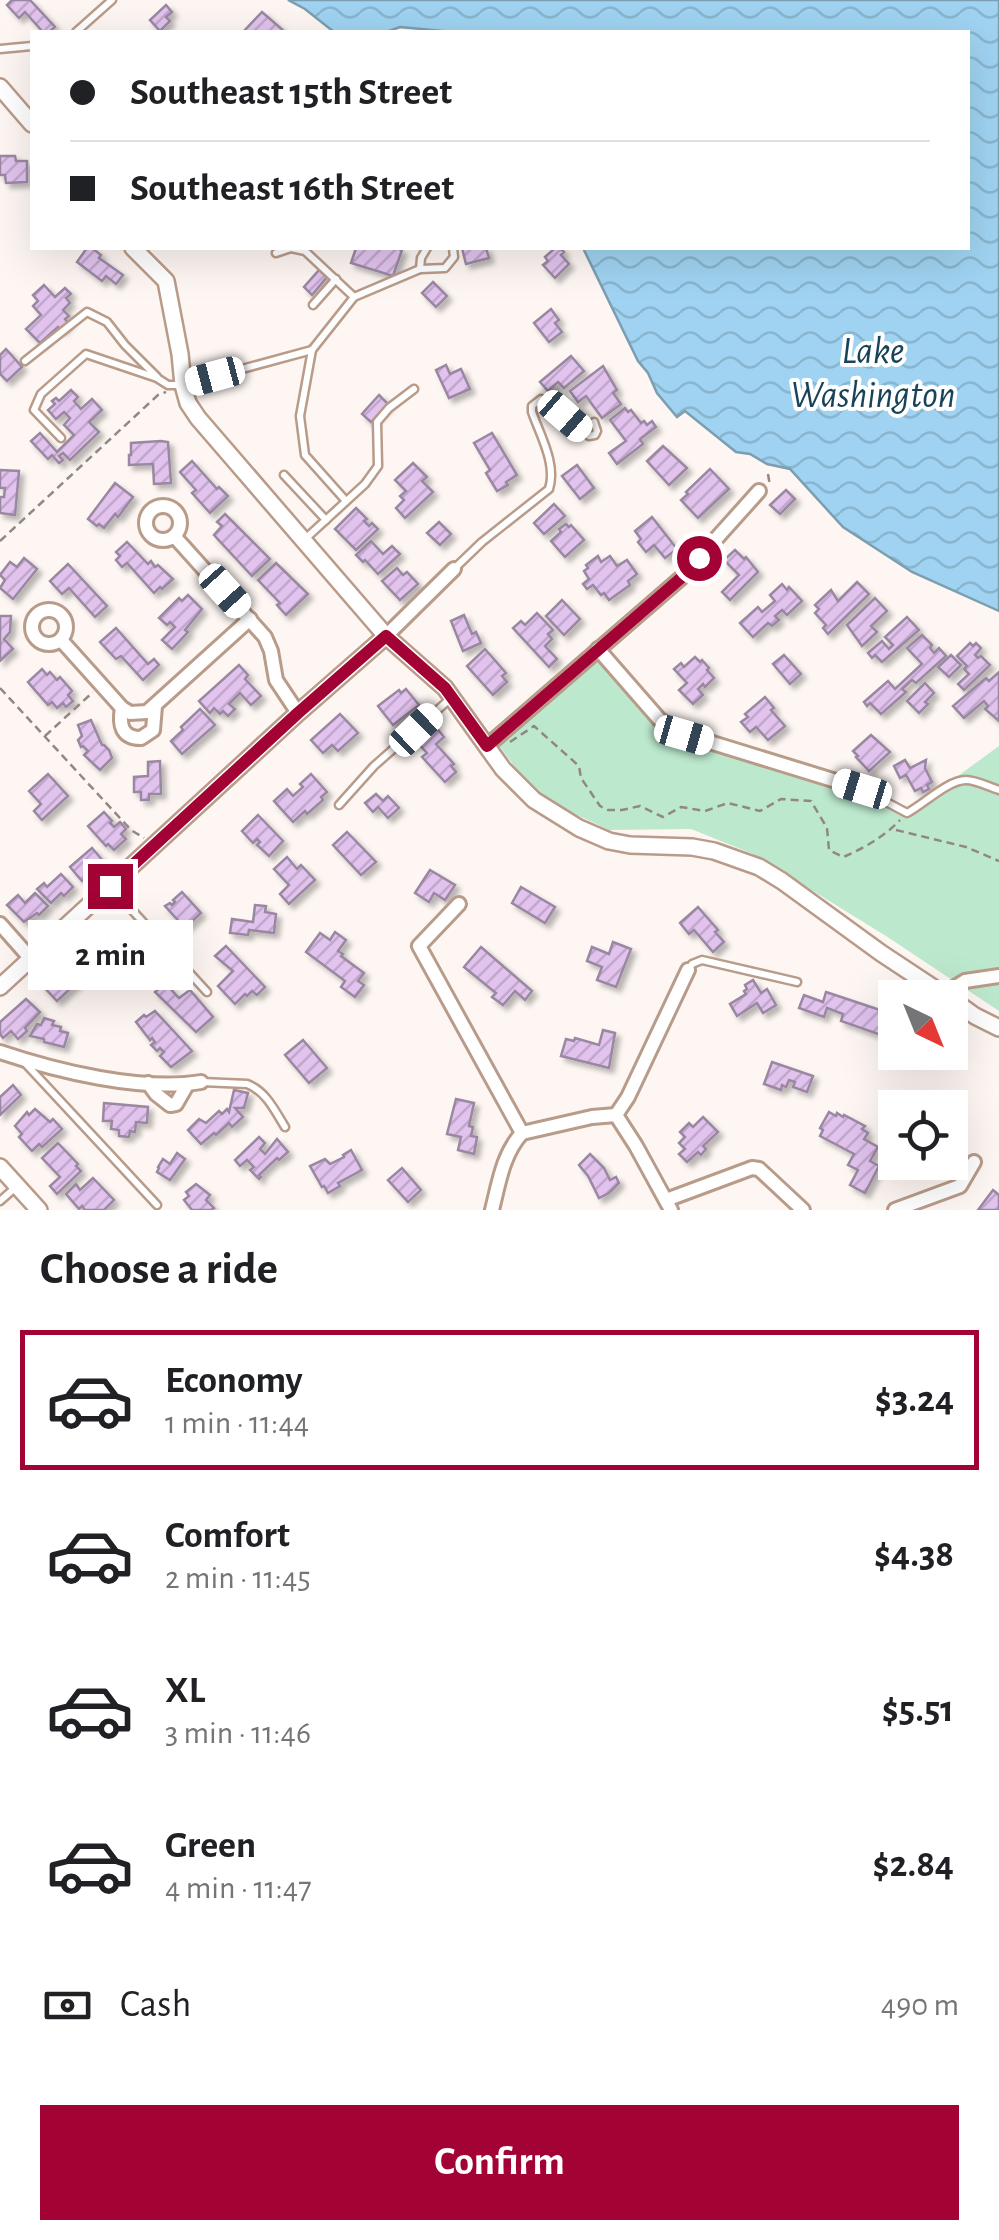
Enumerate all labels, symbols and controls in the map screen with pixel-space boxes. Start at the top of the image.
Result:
text: Southeast 15th Street [130,74,452,112]
text: Southeast 16th Street [130,170,454,208]
water label: Lake Washington [791,333,956,415]
car [182,354,248,398]
car [533,385,597,447]
route start [677,536,722,581]
car [194,559,256,623]
car [384,698,448,762]
car [651,712,717,758]
car [829,766,895,812]
route end [88,864,133,909]
callout: 2 min [28,921,192,991]
text: 2 min [75,939,146,971]
north arrow [878,980,968,1070]
map controls [878,980,968,1180]
button: locate [878,1090,968,1180]
text: Choose a ride [40,1247,278,1292]
icon: car [45,1355,135,1445]
text: Economy [165,1362,303,1400]
text: $3.24 [875,1381,954,1419]
text: 1 min · 11:44 [165,1407,309,1439]
icon: car [45,1510,135,1600]
text: Comfort [165,1517,290,1555]
text: $4.38 [874,1536,954,1574]
text: 2 min · 11:45 [165,1562,311,1594]
icon: car [45,1665,135,1755]
text: XL [165,1672,205,1710]
text: $5.51 [882,1691,954,1729]
text: 3 min · 11:46 [165,1717,311,1749]
icon: car [45,1820,135,1910]
text: Green [165,1827,256,1865]
text: $2.84 [872,1846,954,1884]
text: 4 min · 11:47 [165,1872,312,1904]
icon: cash [40,1978,95,2033]
text: Cash [120,1986,191,2024]
text: 490 m [881,1989,959,2021]
button: Confirm [40,2105,959,2220]

